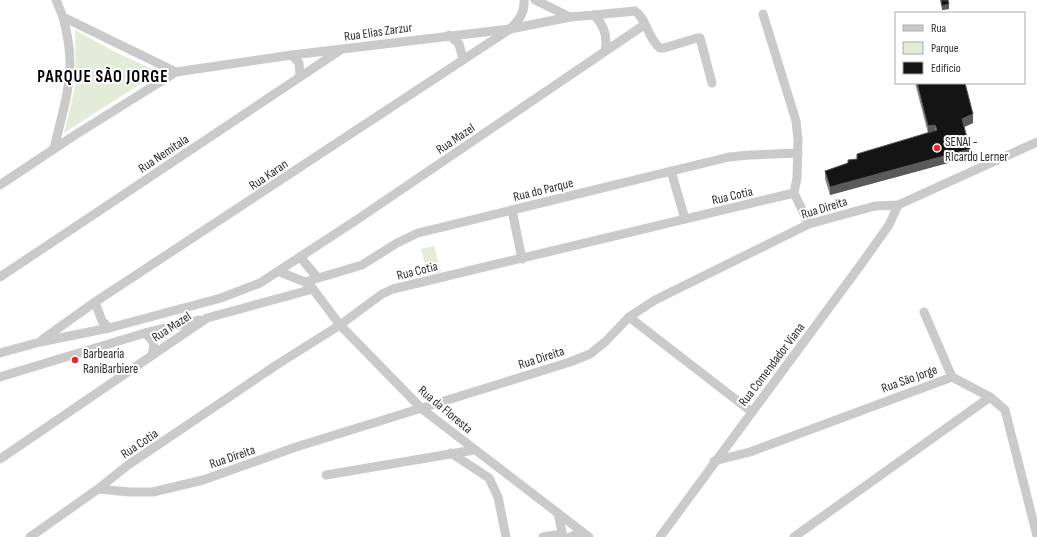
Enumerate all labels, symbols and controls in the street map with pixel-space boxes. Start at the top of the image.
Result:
legend [895,12,1025,84]
street label: Rua Elias Zarzur [343,19,413,45]
text: Rua [931,21,947,36]
text: Parque [931,41,959,56]
text: Edifício [931,61,961,76]
district label: PARQUE SÃO JORGE [37,66,169,87]
street label: Rua Mazel [433,120,478,158]
street label: Rua Nemitala [135,131,192,177]
place label: SENAI - RIcardo Lerner [945,134,1008,165]
marker: SENAI - RIcardo Lerner [932,143,942,153]
street label: Rua Karan [246,156,291,194]
street label: Rua do Parque [512,175,575,205]
street label: Rua Cotia [710,184,754,208]
street label: Rua Direita [799,193,849,223]
street label: Rua Cotia [395,258,439,284]
street label: Rua Mazel [149,308,194,345]
street label: Rua Comendador Viana [735,320,808,409]
street label: Rua Direita [516,343,566,373]
place label: Barbearia RaniBarbiere [83,346,138,377]
marker: Barbearia RaniBarbiere [70,355,80,365]
street label: Rua São Jorge [879,361,939,396]
street label: Rua da Floresta [415,382,476,437]
street label: Rua Cotia [118,426,161,462]
street label: Rua Direita [207,442,257,472]

